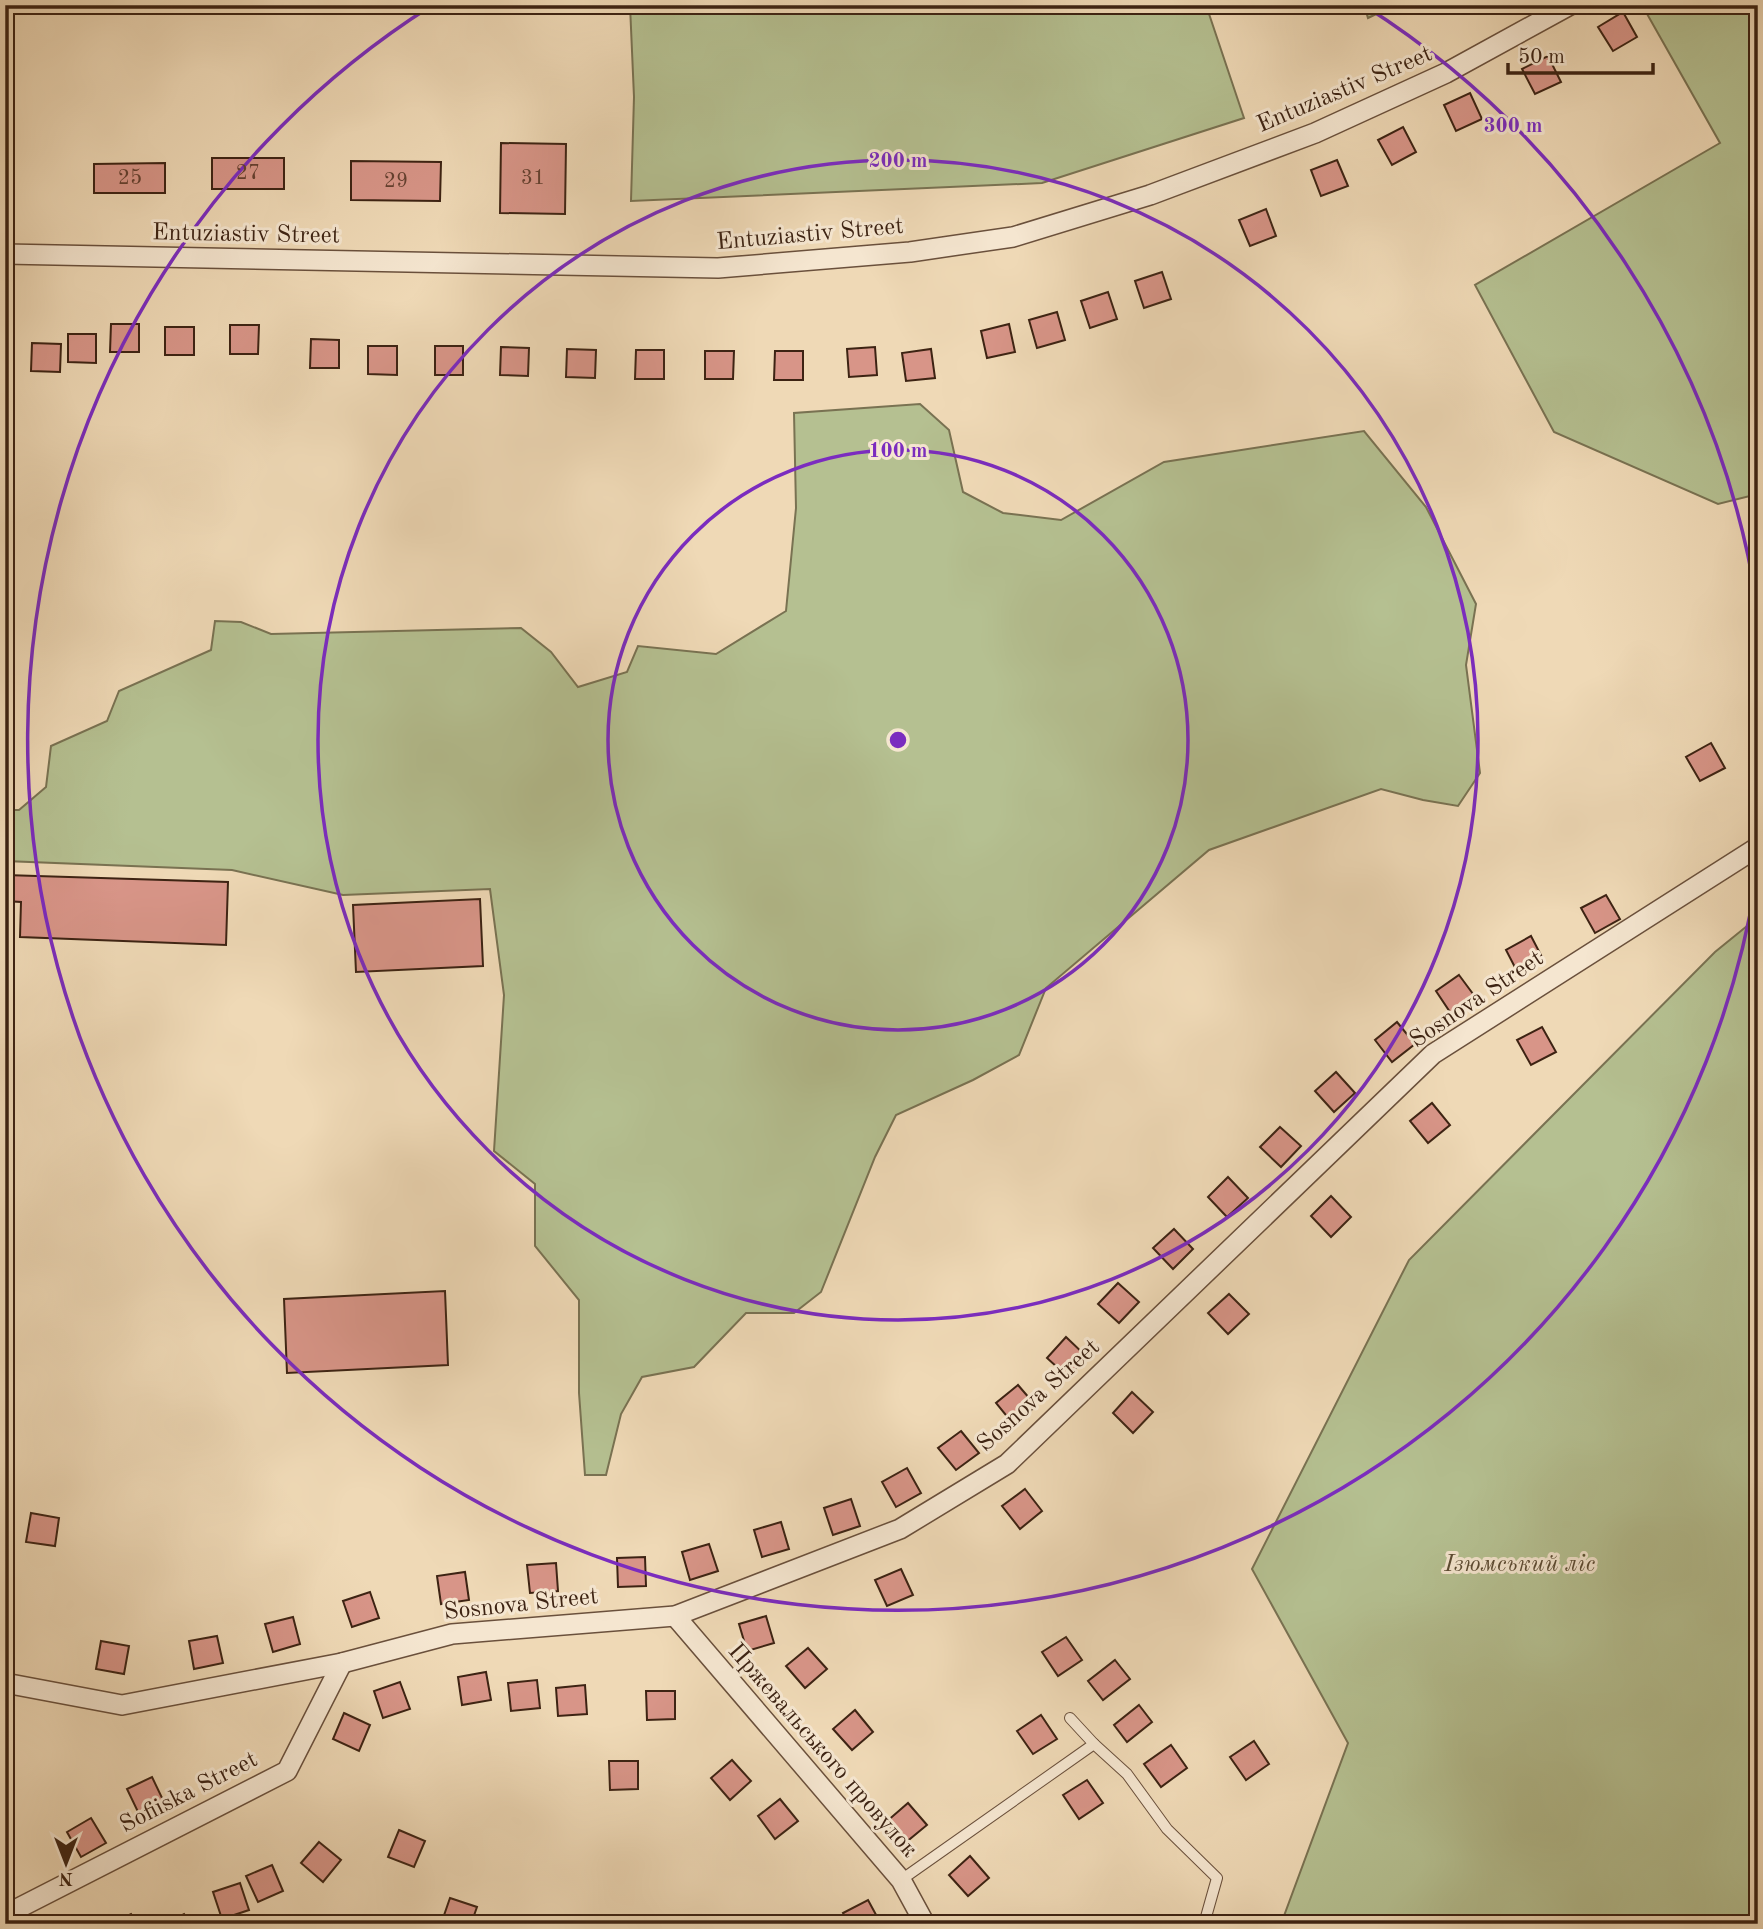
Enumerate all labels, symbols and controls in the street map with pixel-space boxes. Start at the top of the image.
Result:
scale bar [1508,32,1653,76]
street label: Entuziastiv Street [1254,42,1436,138]
text: 50 m [1518,47,1565,68]
text: 300 m [1483,116,1543,137]
text: 200 m [868,151,928,172]
house number: 27 [236,163,260,184]
house number: 25 [118,168,142,189]
house number: 31 [521,168,545,189]
house number: 29 [384,171,408,192]
street label: Entuziastiv Street [715,215,905,255]
street label: Entuziastiv Street [152,221,340,249]
text: 100 m [868,441,928,462]
centre of rings [886,728,910,752]
street label: Sosnova Street [1406,947,1548,1053]
street label: Sosnova Street [973,1335,1105,1457]
park label: Ізюмський ліс [1443,1553,1596,1577]
street label: Sosnova Street [443,1585,599,1625]
street label: Пржевальського провулок [723,1639,921,1863]
street label: Sofiiska Street [116,1748,262,1838]
north arrow [32,1828,102,1898]
text: N [58,1868,73,1887]

